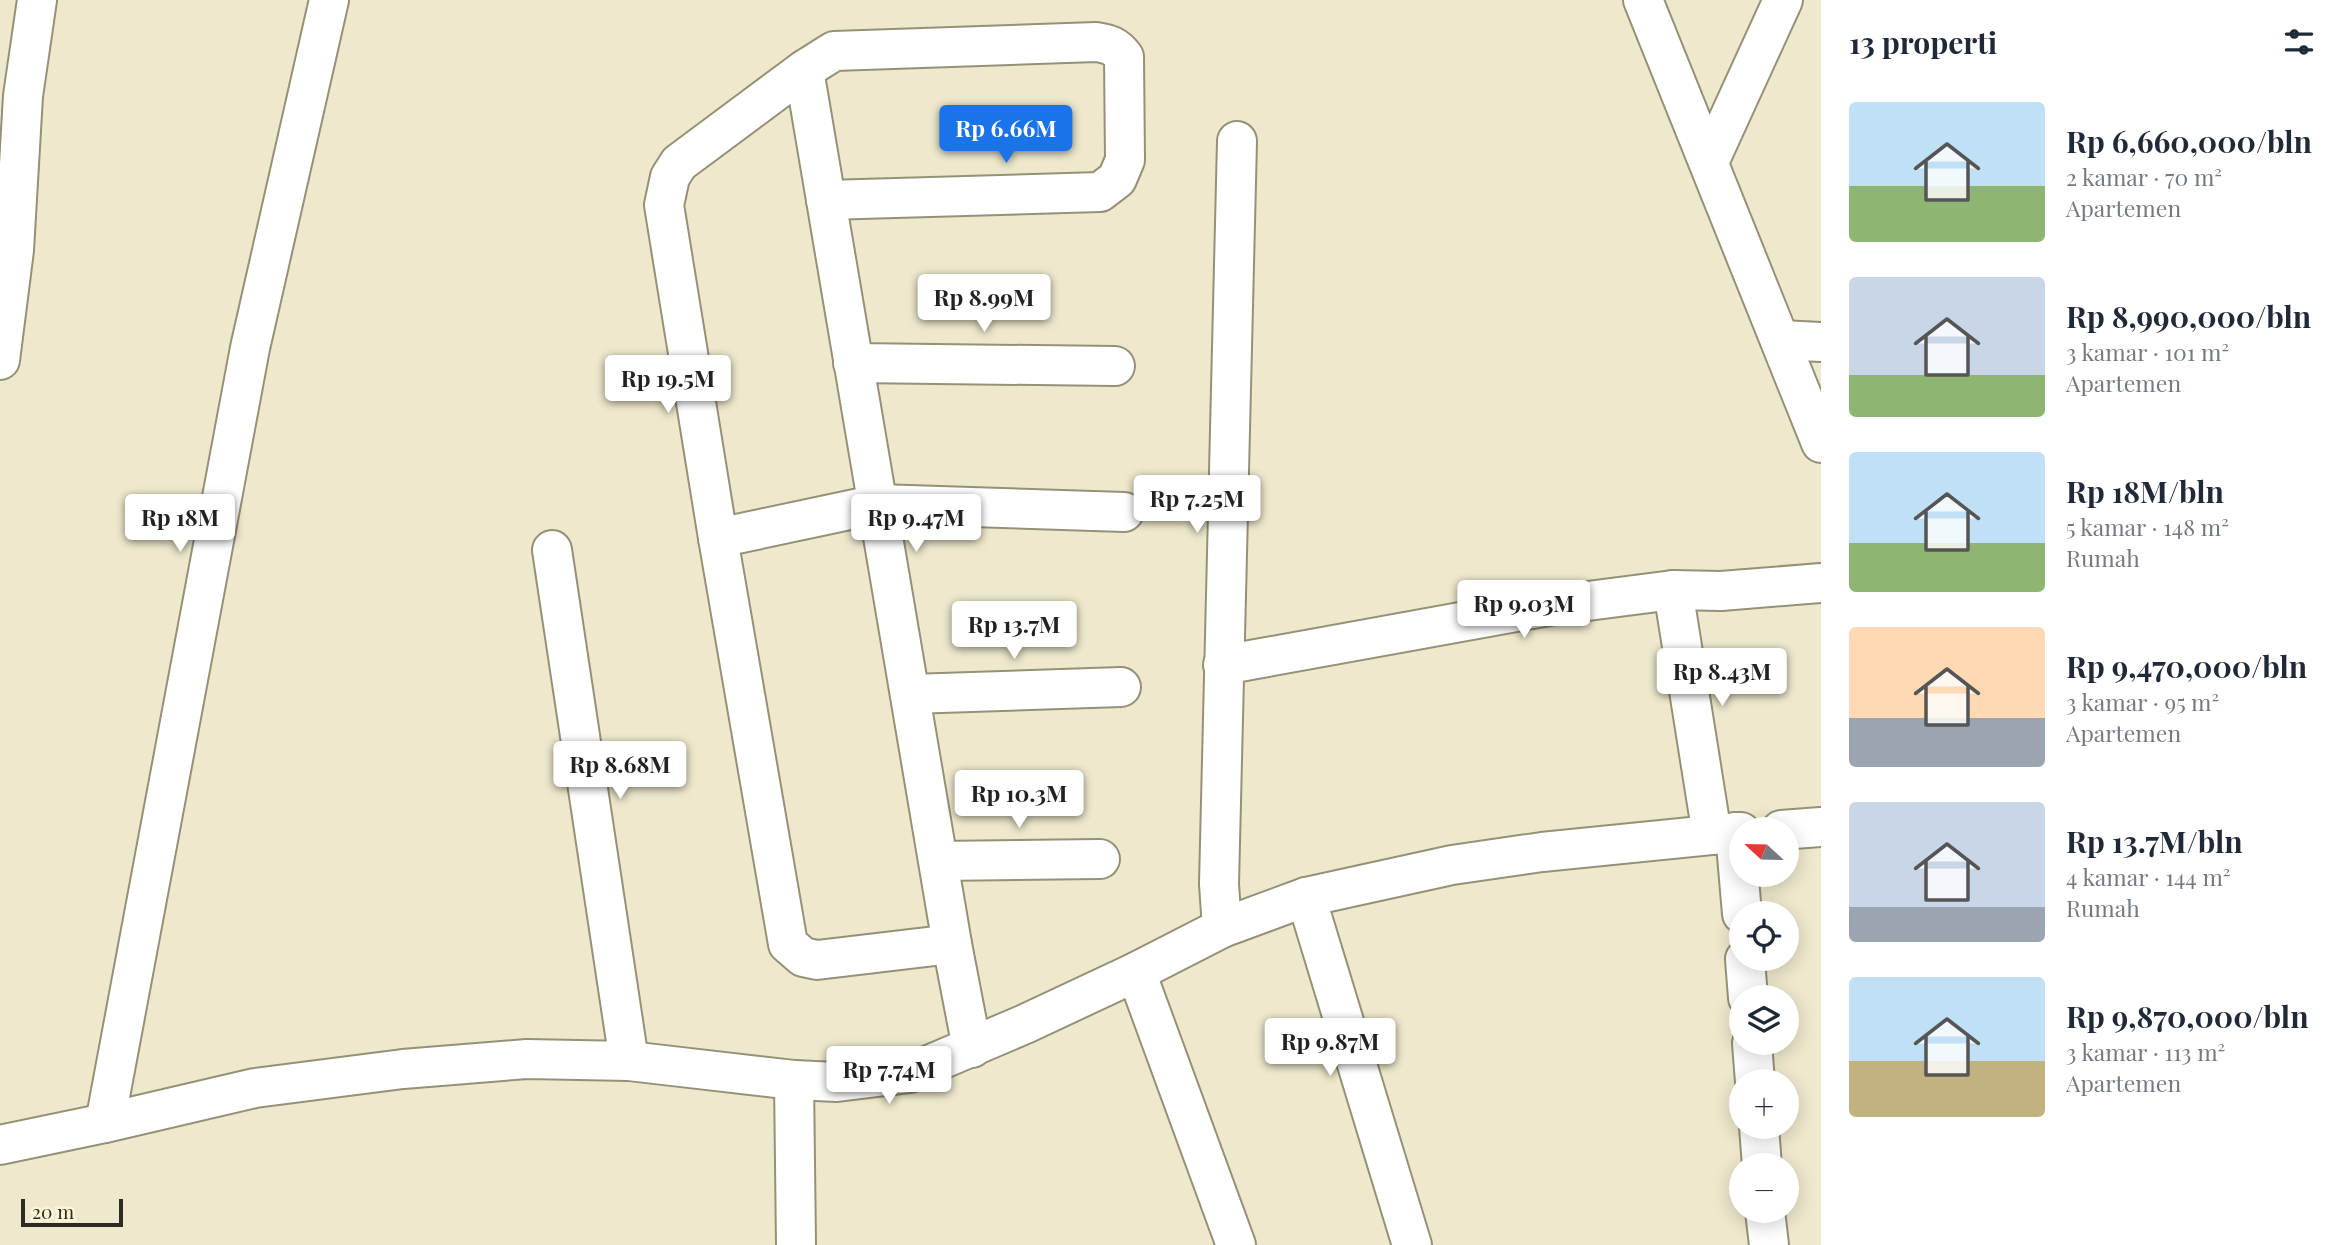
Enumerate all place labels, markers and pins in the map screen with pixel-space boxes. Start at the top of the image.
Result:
pin: Rp 6.66M [934,106,1078,165]
pin: Rp 8.99M [912,274,1056,334]
pin: Rp 19.5M [596,356,740,415]
pin: Rp 7.25M [1125,476,1269,535]
pin: Rp 18M [123,494,237,554]
pin: Rp 9.47M [844,494,988,554]
pin: Rp 9.03M [1452,580,1596,640]
pin: Rp 13.7M [942,602,1086,661]
pin: Rp 8.43M [1650,648,1794,708]
pin: Rp 8.68M [548,742,692,801]
pin: Rp 10.3M [947,770,1091,830]
pin: Rp 9.87M [1258,1018,1402,1078]
pin: Rp 7.74M [817,1046,961,1106]

